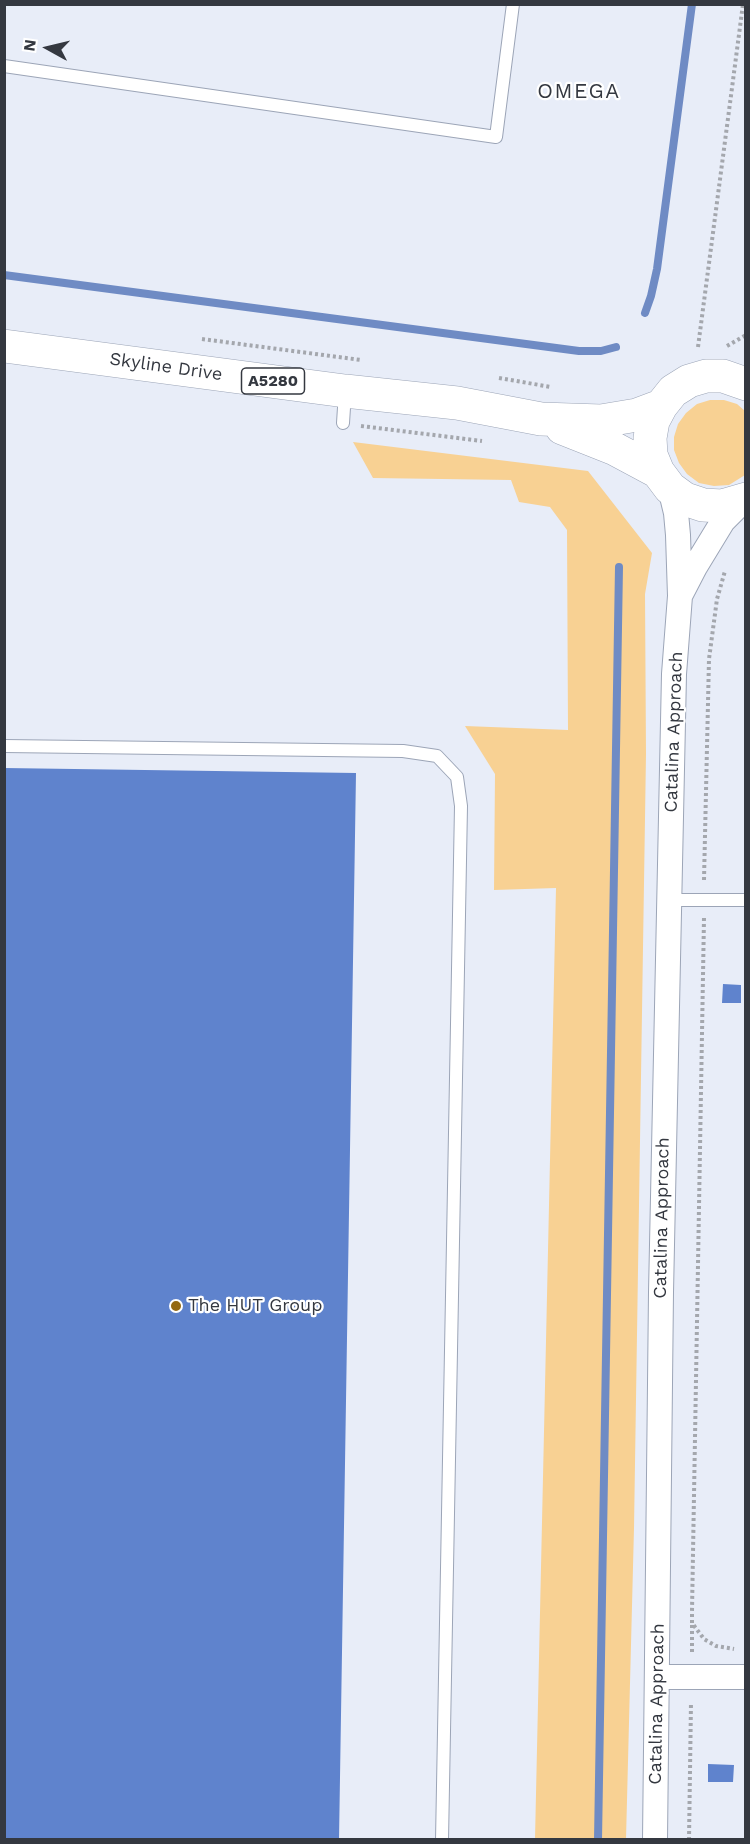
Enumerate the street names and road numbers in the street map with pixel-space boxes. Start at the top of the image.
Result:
street label: Skyline Drive [108,348,224,386]
road number: A5280 [242,368,304,394]
street label: Catalina Approach [660,651,688,813]
street label: Catalina Approach [650,1137,674,1299]
street label: Catalina Approach [645,1623,669,1785]

